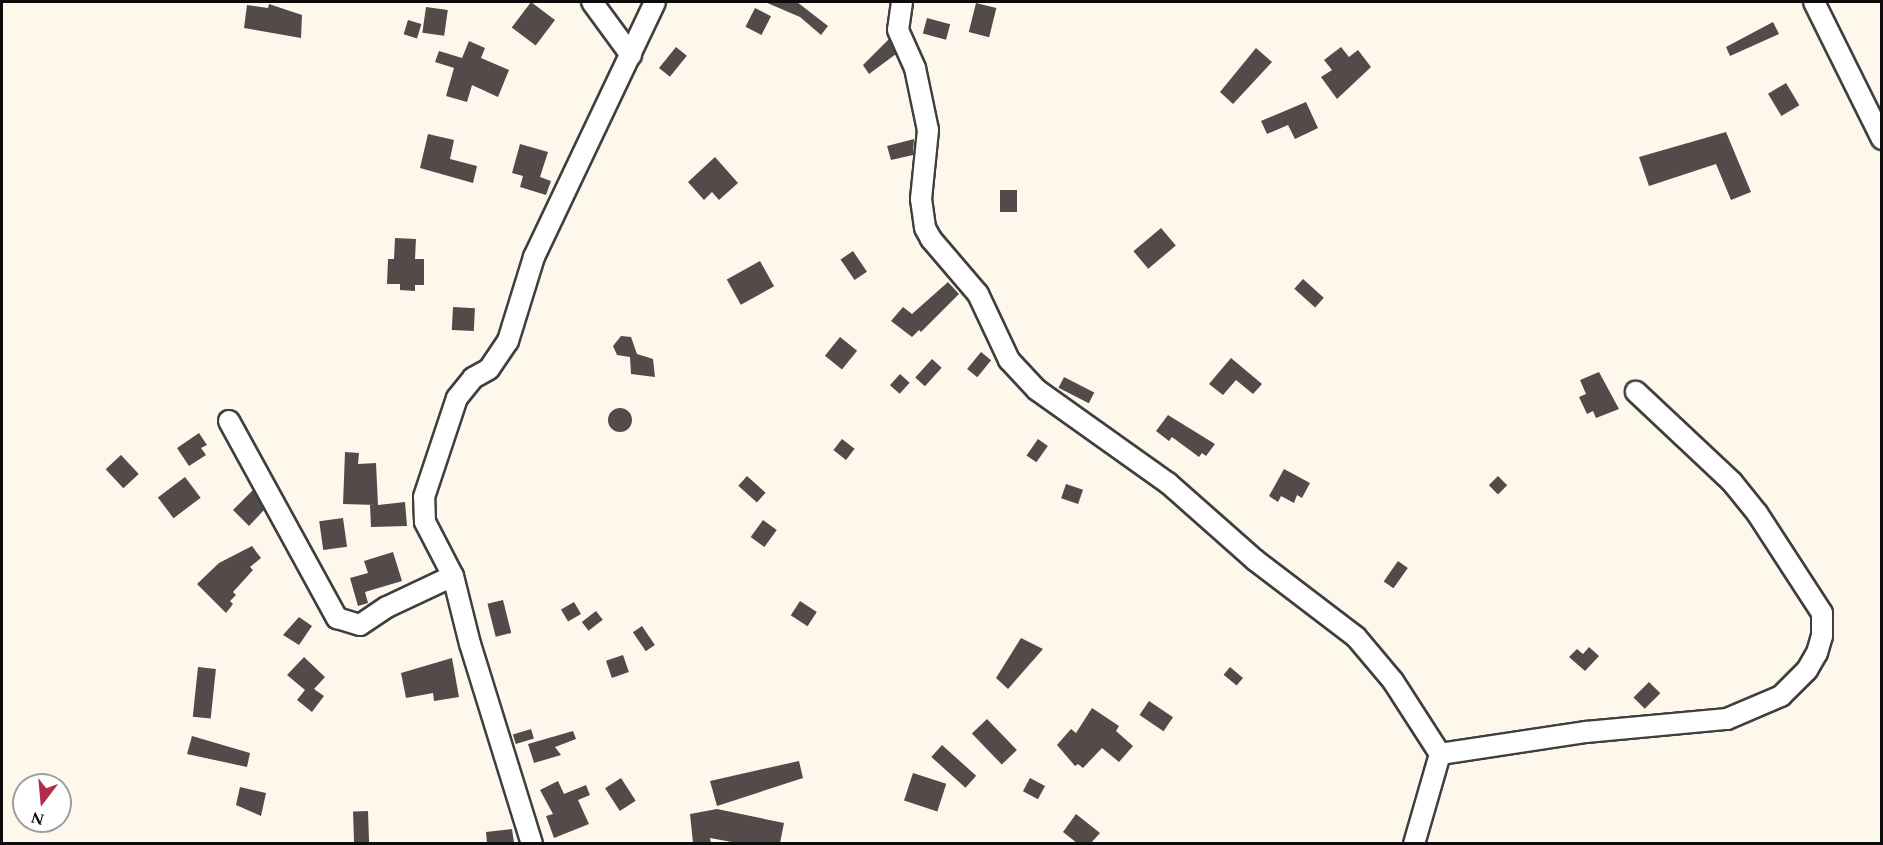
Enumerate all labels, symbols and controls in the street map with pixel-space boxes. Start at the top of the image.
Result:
north arrow [12,773,72,833]
text: N [28,805,47,832]

